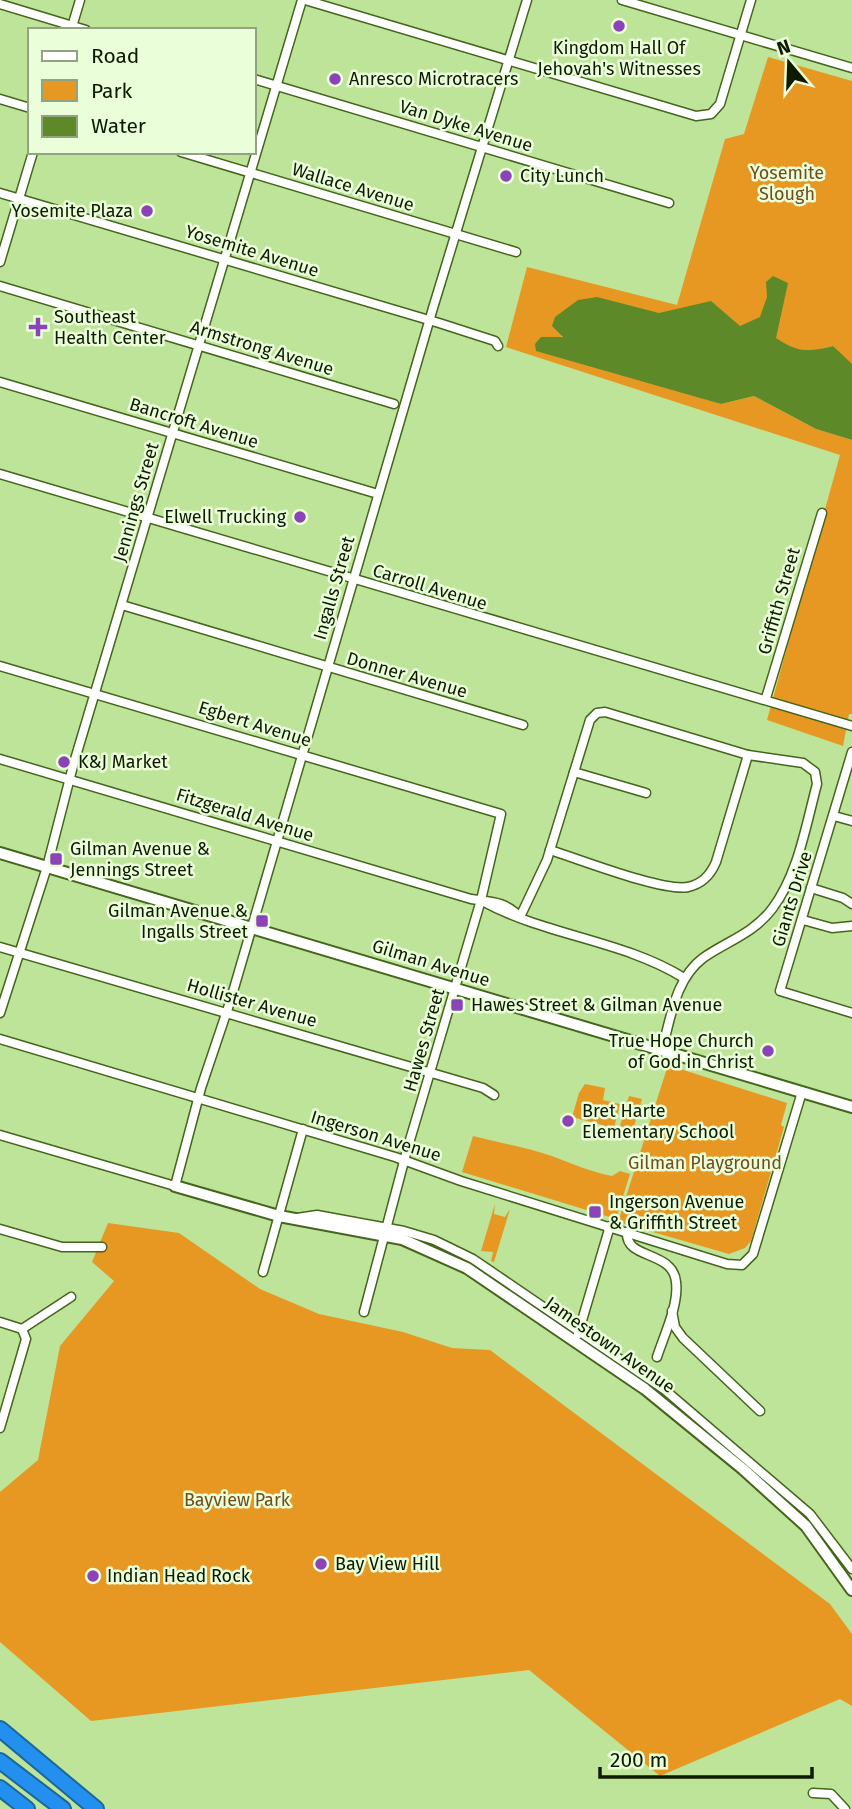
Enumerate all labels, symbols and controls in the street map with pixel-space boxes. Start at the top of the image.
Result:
marker: Kingdom Hall Of Jehovah's Witnesses [611,18,627,34]
legend [28,28,256,154]
north arrow [754,28,824,98]
text: N [774,34,793,60]
place label: Kingdom Hall Of Jehovah's Witnesses [537,37,701,80]
text: Road [91,43,139,69]
place label: Anresco Microtracers [349,68,518,90]
marker: Anresco Microtracers [327,71,343,87]
text: Park [91,78,133,104]
street label: Van Dyke Avenue [397,95,535,157]
text: Water [91,113,146,139]
street label: Wallace Avenue [289,158,417,216]
park label: Yosemite Slough [750,162,824,205]
place label: City Lunch [520,165,604,187]
marker: City Lunch [498,168,514,184]
place label: Yosemite Plaza [11,200,133,222]
marker: Yosemite Plaza [139,203,155,219]
street label: Yosemite Avenue [183,220,321,282]
place label: Southeast Health Center [54,306,166,349]
street label: Armstrong Avenue [188,316,336,380]
marker: Southeast Health Center [28,317,48,337]
street label: Bancroft Avenue [127,393,261,453]
street label: Jennings Street [108,439,164,564]
place label: Elwell Trucking [164,506,287,528]
marker: Elwell Trucking [292,509,308,525]
street label: Ingalls Street [309,533,359,642]
street label: Griffith Street [753,544,805,657]
street label: Carroll Avenue [370,559,490,615]
street label: Donner Avenue [344,647,470,703]
street label: Egbert Avenue [196,696,314,752]
place label: K&J Market [78,751,168,773]
marker: K&J Market [56,754,72,770]
street label: Fitzgerald Avenue [174,784,316,846]
place label: Gilman Avenue & Jennings Street [70,838,210,881]
street label: Giants Drive [767,849,817,949]
marker: Gilman Avenue & Jennings Street [48,851,64,867]
place label: Gilman Avenue & Ingalls Street [108,900,249,943]
marker: Gilman Avenue & Ingalls Street [254,913,270,929]
street label: Gilman Avenue [369,935,493,991]
street label: Hollister Avenue [184,974,320,1032]
street label: Hawes Street [399,985,449,1094]
place label: Hawes Street & Gilman Avenue [471,994,722,1016]
marker: Hawes Street & Gilman Avenue [449,997,465,1013]
place label: True Hope Church of God in Christ [609,1030,754,1073]
marker: True Hope Church of God in Christ [760,1043,776,1059]
place label: Bret Harte Elementary School [582,1100,734,1143]
street label: Ingerson Avenue [308,1106,444,1166]
marker: Bret Harte Elementary School [560,1113,576,1129]
park label: Gilman Playground [628,1152,782,1174]
place label: Ingerson Avenue & Griffith Street [609,1191,744,1234]
marker: Ingerson Avenue & Griffith Street [587,1204,603,1220]
street label: Jamestown Avenue [541,1292,679,1398]
park label: Bayview Park [184,1489,291,1511]
place label: Bay View Hill [335,1553,440,1575]
marker: Bay View Hill [313,1556,329,1572]
place label: Indian Head Rock [107,1565,251,1587]
marker: Indian Head Rock [85,1568,101,1584]
scale bar [600,1736,812,1780]
text: 200 m [610,1747,667,1773]

